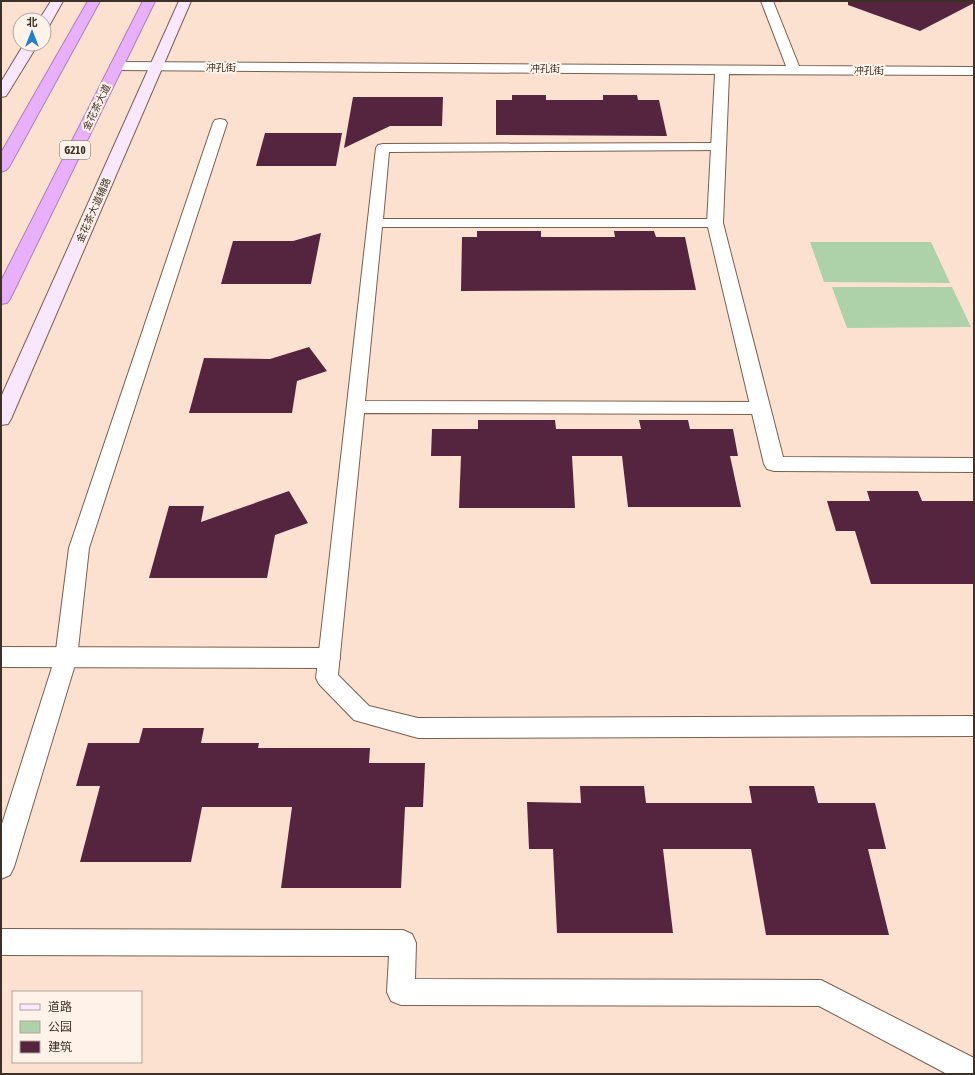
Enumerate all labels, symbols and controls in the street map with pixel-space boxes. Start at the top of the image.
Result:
north arrow [12,12,52,52]
text: 北 [27,16,38,28]
street label: 冲孔街 [206,62,236,73]
street label: 冲孔街 [530,63,560,74]
street label: 冲孔街 [854,65,884,76]
street label: 金花茶大道 [81,82,112,132]
road number: G210 [60,141,90,159]
street label: 金花茶大道辅路 [74,176,113,244]
legend [12,991,142,1063]
text: 道路 [48,1000,72,1014]
text: 公园 [48,1020,72,1034]
text: 建筑 [48,1040,72,1054]

